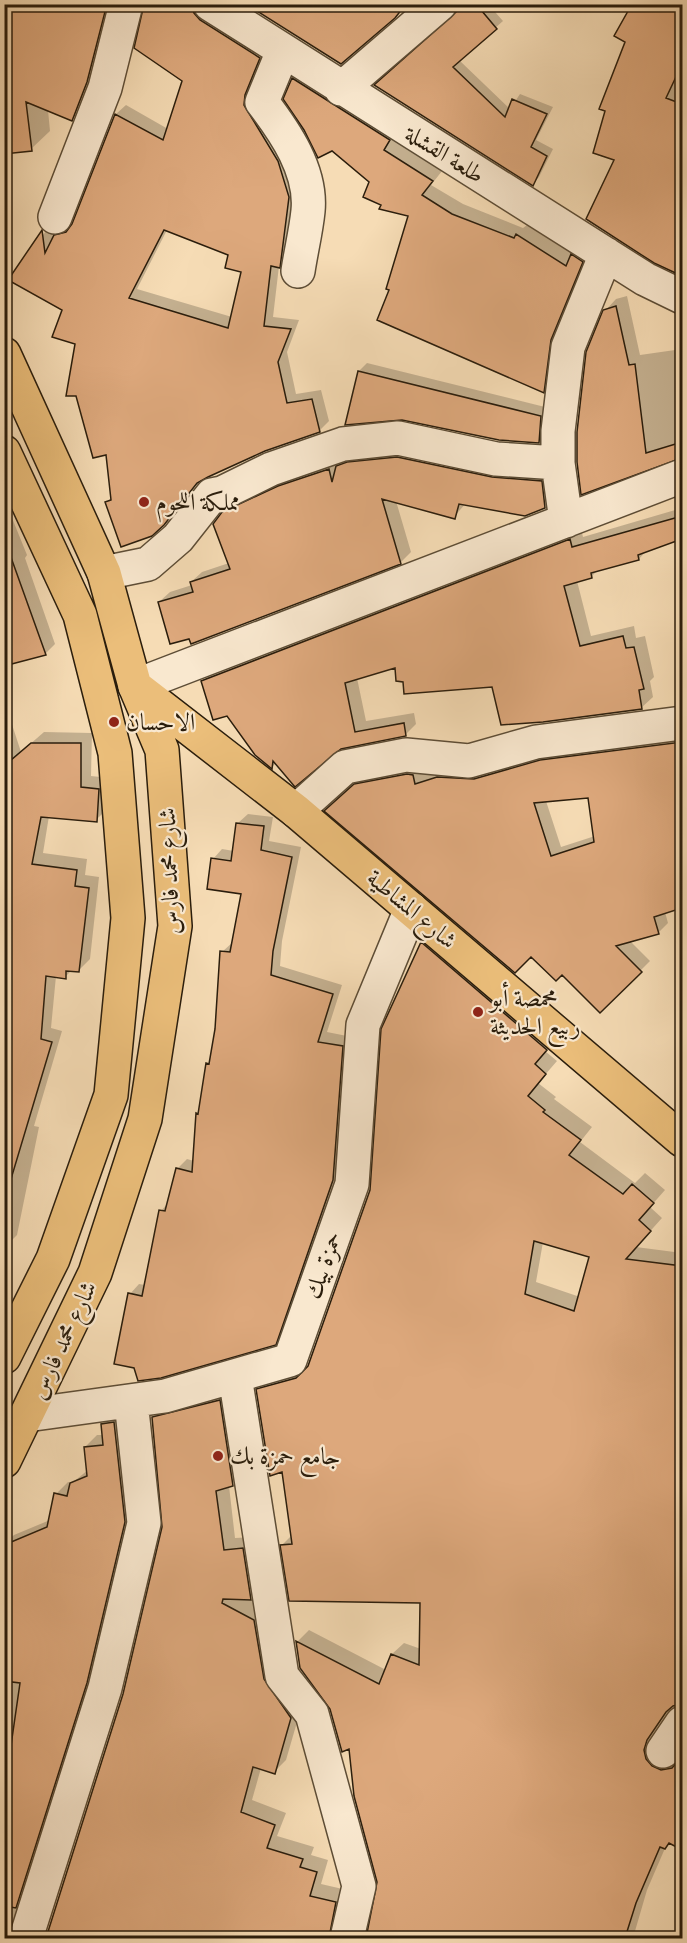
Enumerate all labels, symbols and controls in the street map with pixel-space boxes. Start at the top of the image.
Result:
street label: طلعة القشلة [398,118,490,192]
place label: مملكة اللحوم [156,488,240,523]
marker: مملكة اللحوم [137,495,151,509]
place label: الاحسان [126,708,195,739]
marker: الاحسان [107,715,121,729]
street label: شارع محمد فارس [153,807,191,935]
street label: شارع المشاطية [358,863,462,959]
place label: محمصة أبو ربيع الحديثة [488,981,580,1048]
marker: محمصة أبو ربيع الحديثة [471,1005,485,1019]
street label: حمزة بيك [298,1228,350,1303]
street label: شارع محمد فارس [23,1277,108,1406]
place label: جامع حمزة بك [230,1442,341,1478]
marker: جامع حمزة بك [211,1449,225,1463]

